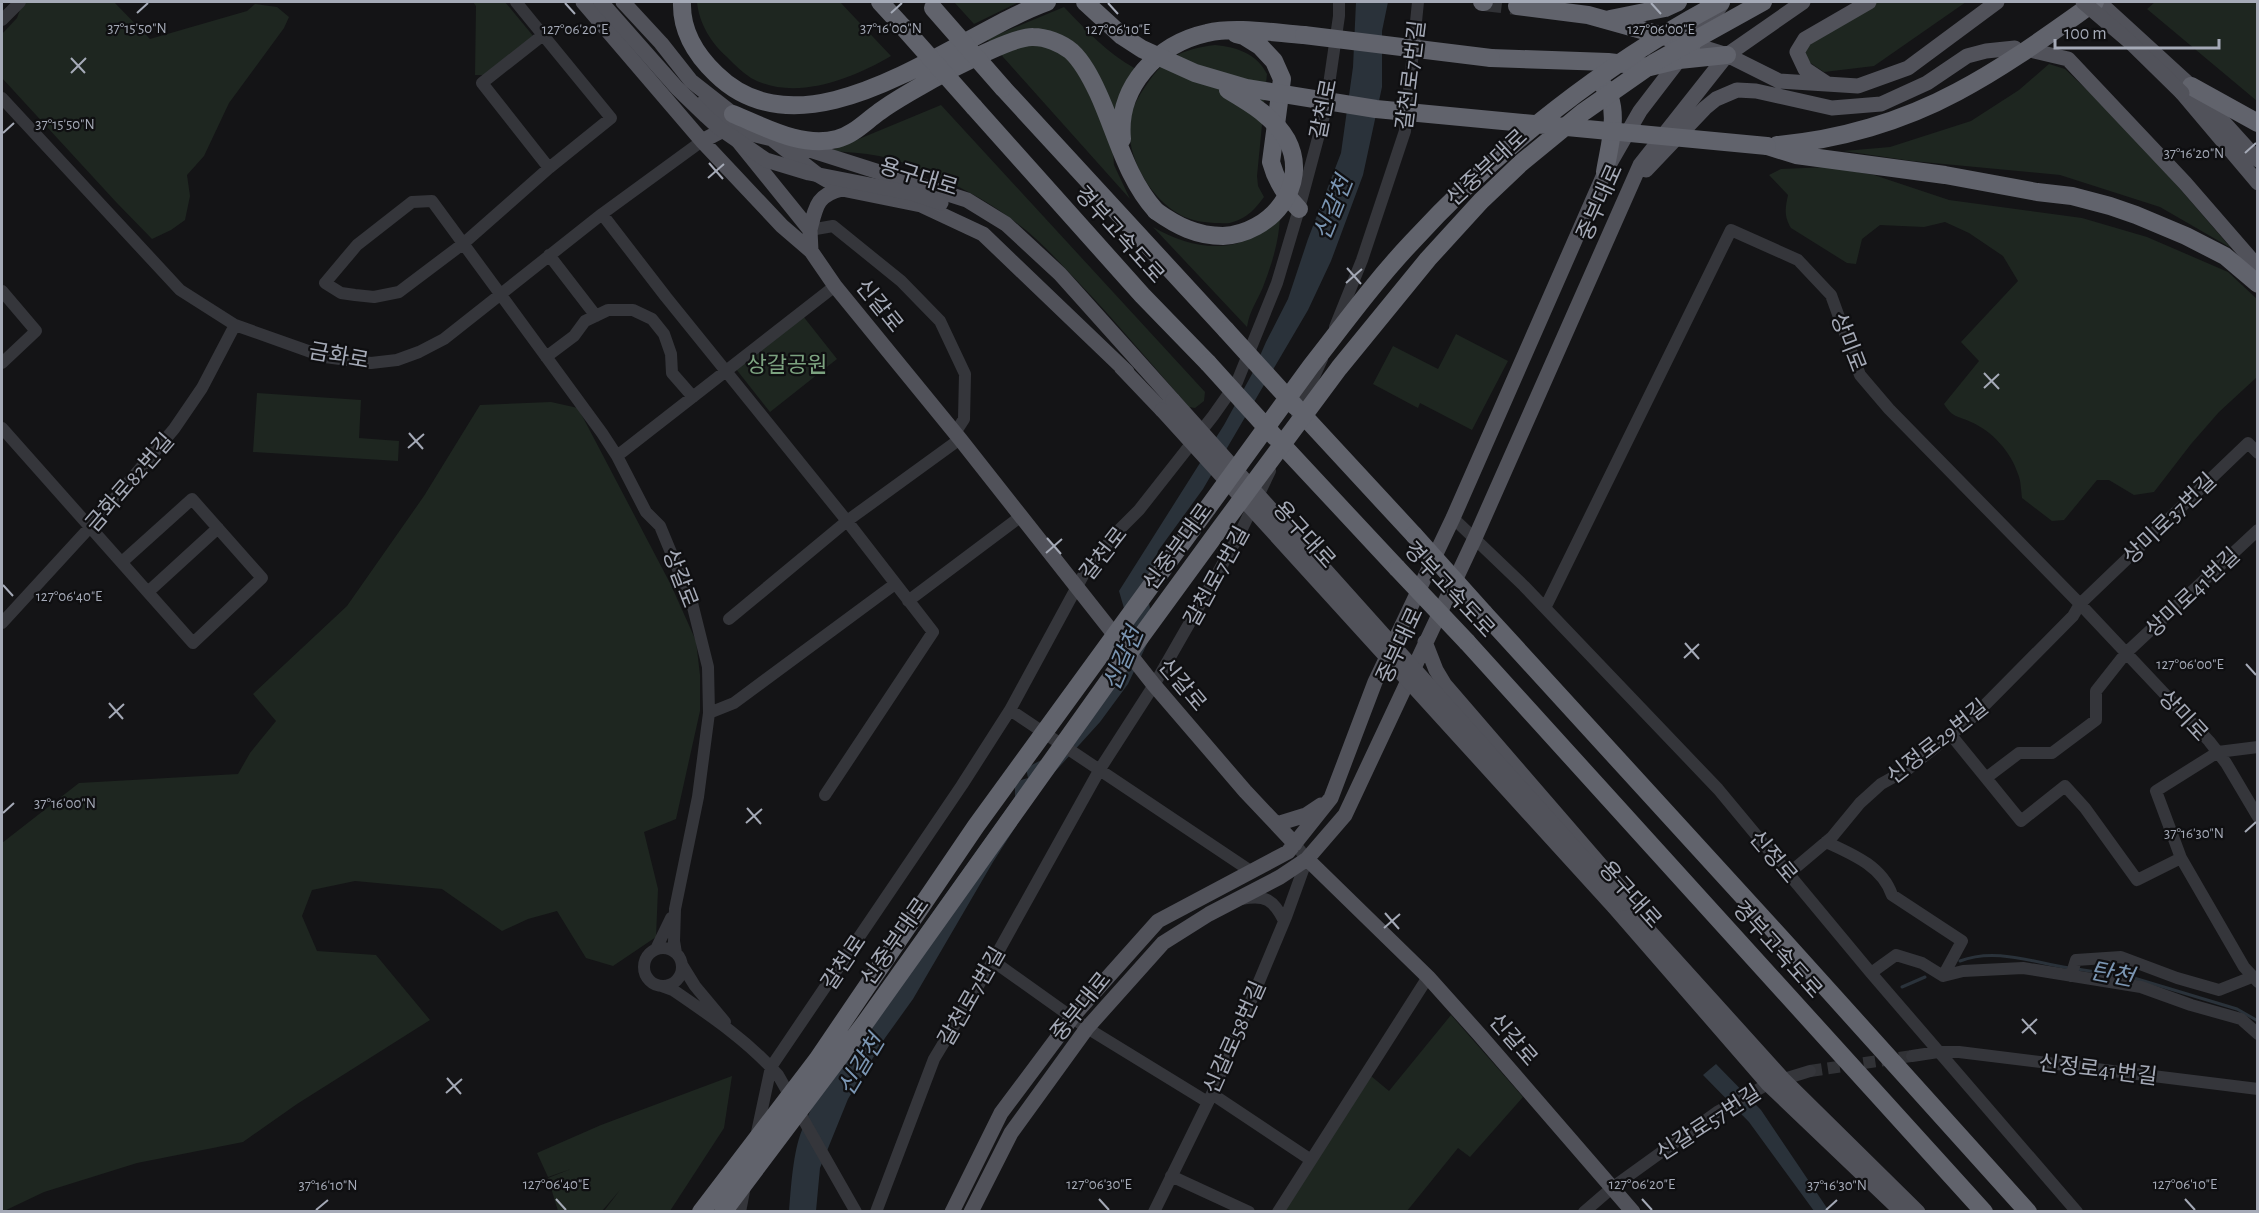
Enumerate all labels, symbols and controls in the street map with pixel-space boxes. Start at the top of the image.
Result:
scale bar [2055,12,2218,50]
street label: 갈천로7번길 [1392,19,1429,131]
text: 37°15'50"N [107,21,167,36]
text: 37°16'00"N [860,21,922,36]
text: 127°06'20"E [542,22,608,37]
text: 127°06'10"E [1086,22,1150,37]
text: 127°06'00"E [1627,22,1695,37]
text: 100 m [2064,25,2107,43]
street label: 갈천로 [1306,77,1341,141]
text: 37°15'50"N [35,117,95,132]
street label: 신중부대로 [1441,124,1531,210]
text: 37°16'20"N [2164,146,2224,161]
street label: 용구대로 [877,154,961,199]
street label: 중부대로 [1572,161,1626,244]
water label: 신갈천 [1309,170,1359,244]
street label: 경부고속도로 [1070,182,1169,287]
street label: 신갈로 [852,274,908,336]
street label: 상미로 [1827,310,1870,375]
street label: 금화로 [307,339,371,372]
park label: 상갈공원 [747,353,827,376]
street label: 금화로82번길 [81,429,178,536]
street label: 상미로37번길 [2118,469,2220,568]
street label: 용구대로 [1269,497,1340,572]
street label: 신중부대로 [1138,499,1216,594]
street label: 갈천로 [1076,522,1131,584]
street label: 갈천로7번길 [1180,522,1253,630]
street label: 경부고속도로 [1400,537,1499,642]
street label: 상미로41번길 [2141,543,2244,641]
street label: 상갈로 [659,546,702,611]
text: 127°06'40"E [36,589,102,604]
street label: 중부대로 [1372,604,1427,687]
water label: 신갈천 [1099,621,1149,695]
street label: 신갈로 [1154,654,1211,715]
text: 127°06'00"E [2156,657,2224,672]
street label: 상미로 [2155,685,2213,745]
street label: 신정로29번길 [1882,695,1992,788]
text: 37°16'00"N [34,796,96,811]
street label: 신정로 [1745,826,1802,887]
text: 37°16'30"N [2164,826,2224,841]
street label: 용구대로 [1595,857,1666,932]
street label: 신중부대로 [856,893,933,989]
street label: 경부고속도로 [1728,897,1827,1002]
street label: 갈천로 [817,931,870,994]
street label: 갈천로7번길 [934,943,1009,1050]
water label: 탄천 [2088,958,2139,992]
street label: 중부대로 [1046,968,1115,1045]
street label: 신갈로58번길 [1199,977,1270,1097]
street label: 신갈로 [1485,1009,1542,1070]
water label: 신갈천 [834,1028,891,1100]
street label: 신정로41번길 [2037,1051,2159,1088]
street label: 신갈로57번길 [1652,1080,1765,1165]
text: 127°06'40"E [523,1177,589,1192]
text: 127°06'30"E [1066,1177,1132,1192]
text: 127°06'20"E [1609,1177,1675,1192]
text: 127°06'10"E [2153,1177,2217,1192]
text: 37°16'10"N [298,1178,358,1193]
text: 37°16'30"N [1807,1178,1867,1193]

